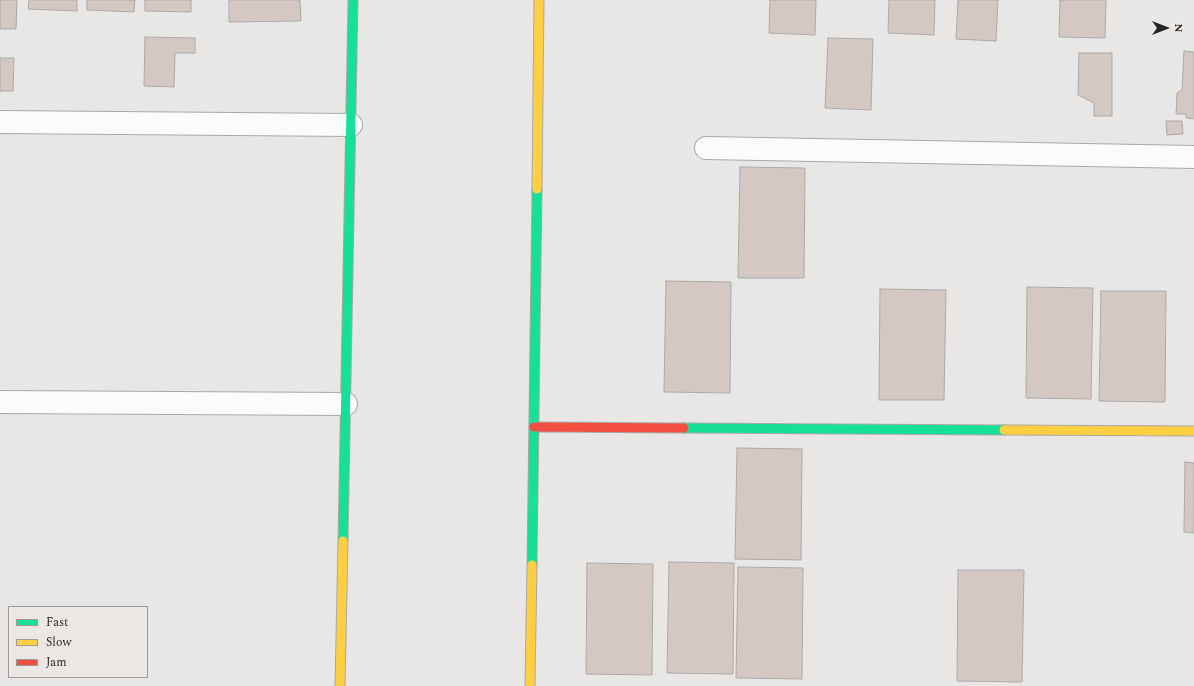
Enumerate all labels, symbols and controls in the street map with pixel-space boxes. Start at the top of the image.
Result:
north arrow [1146,8,1186,48]
text: N [1170,24,1187,32]
legend [8,606,148,678]
text: Fast [46,613,68,632]
text: Slow [46,633,71,652]
text: Jam [46,653,67,672]

